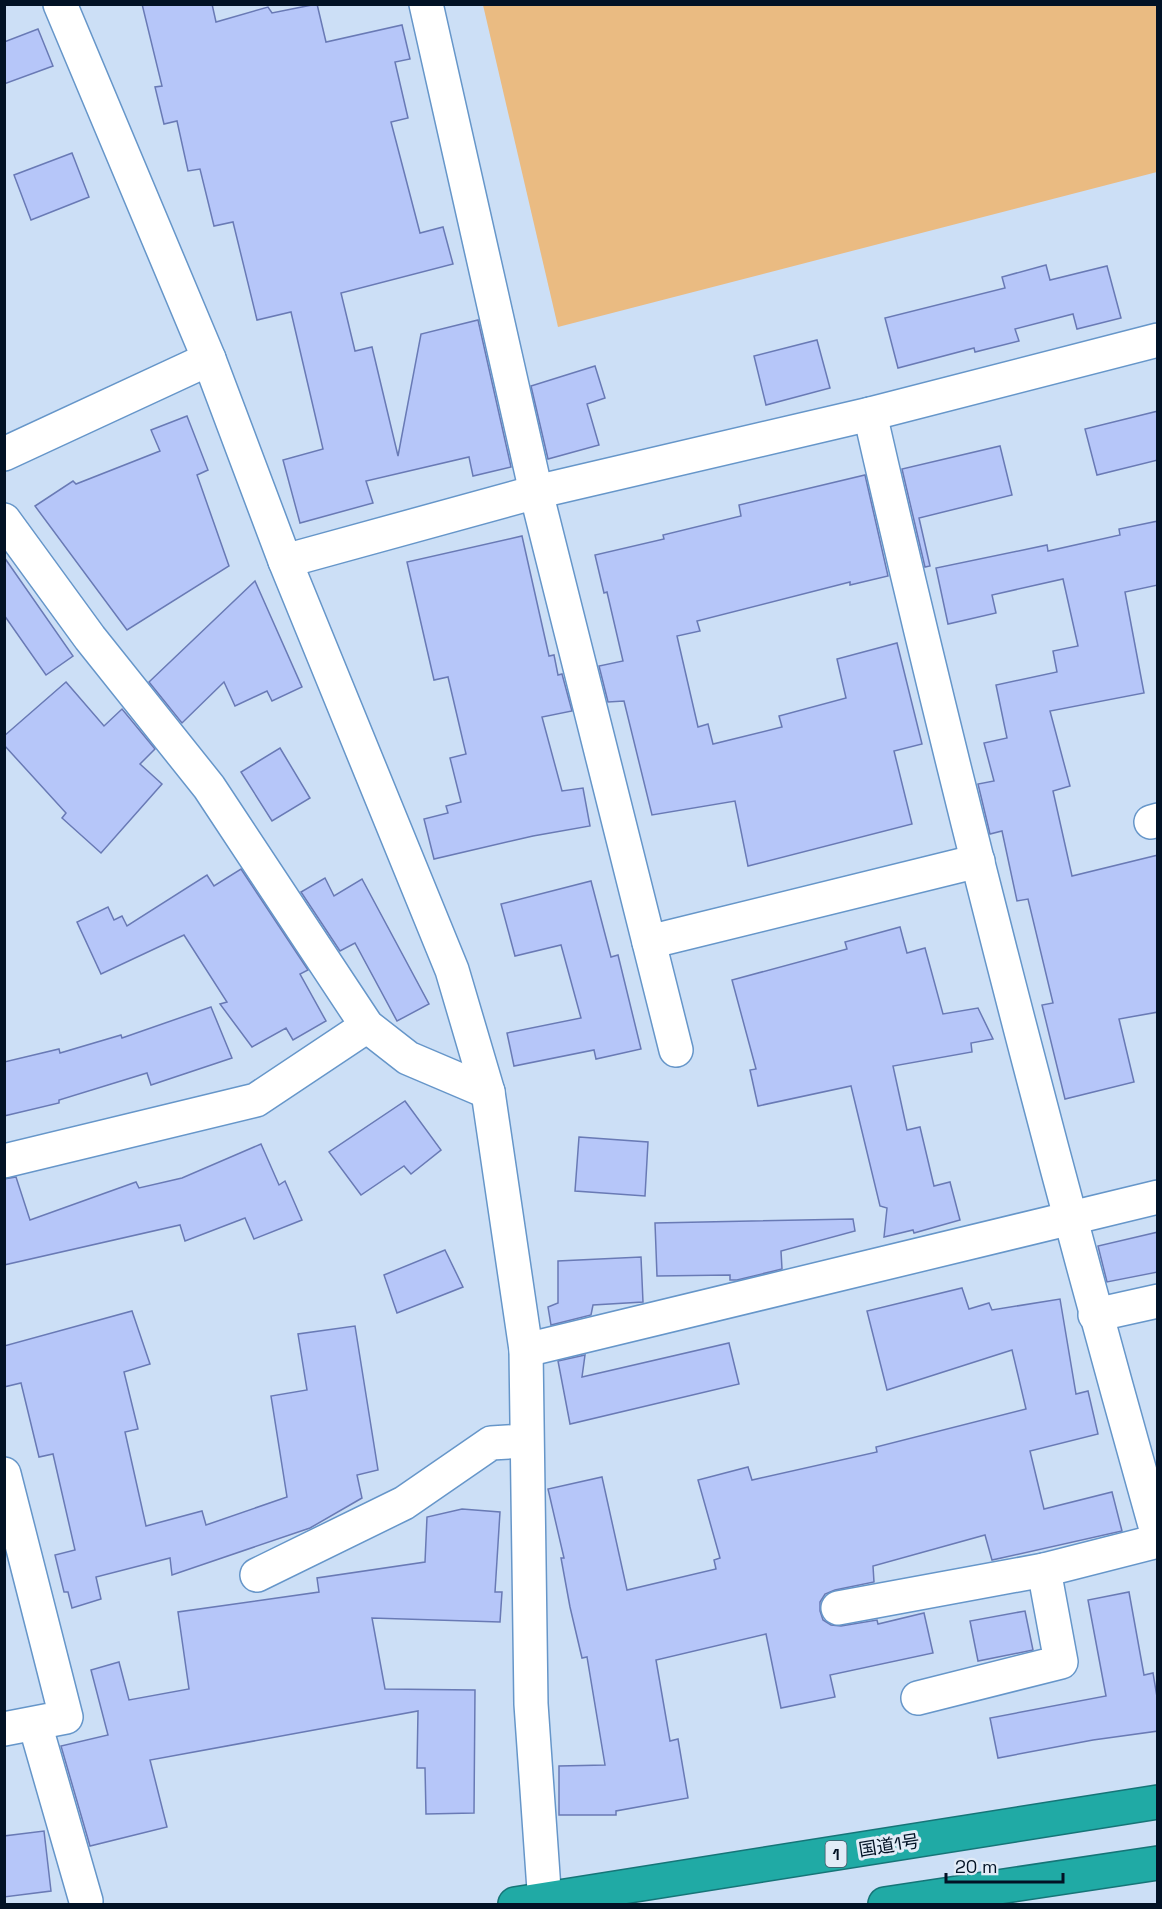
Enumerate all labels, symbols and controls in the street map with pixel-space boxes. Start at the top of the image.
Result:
street label: 国道1号 [857,1829,921,1861]
road number: 1 [826,1841,846,1867]
scale bar [946,1846,1063,1884]
text: 20 m [955,1855,998,1878]

